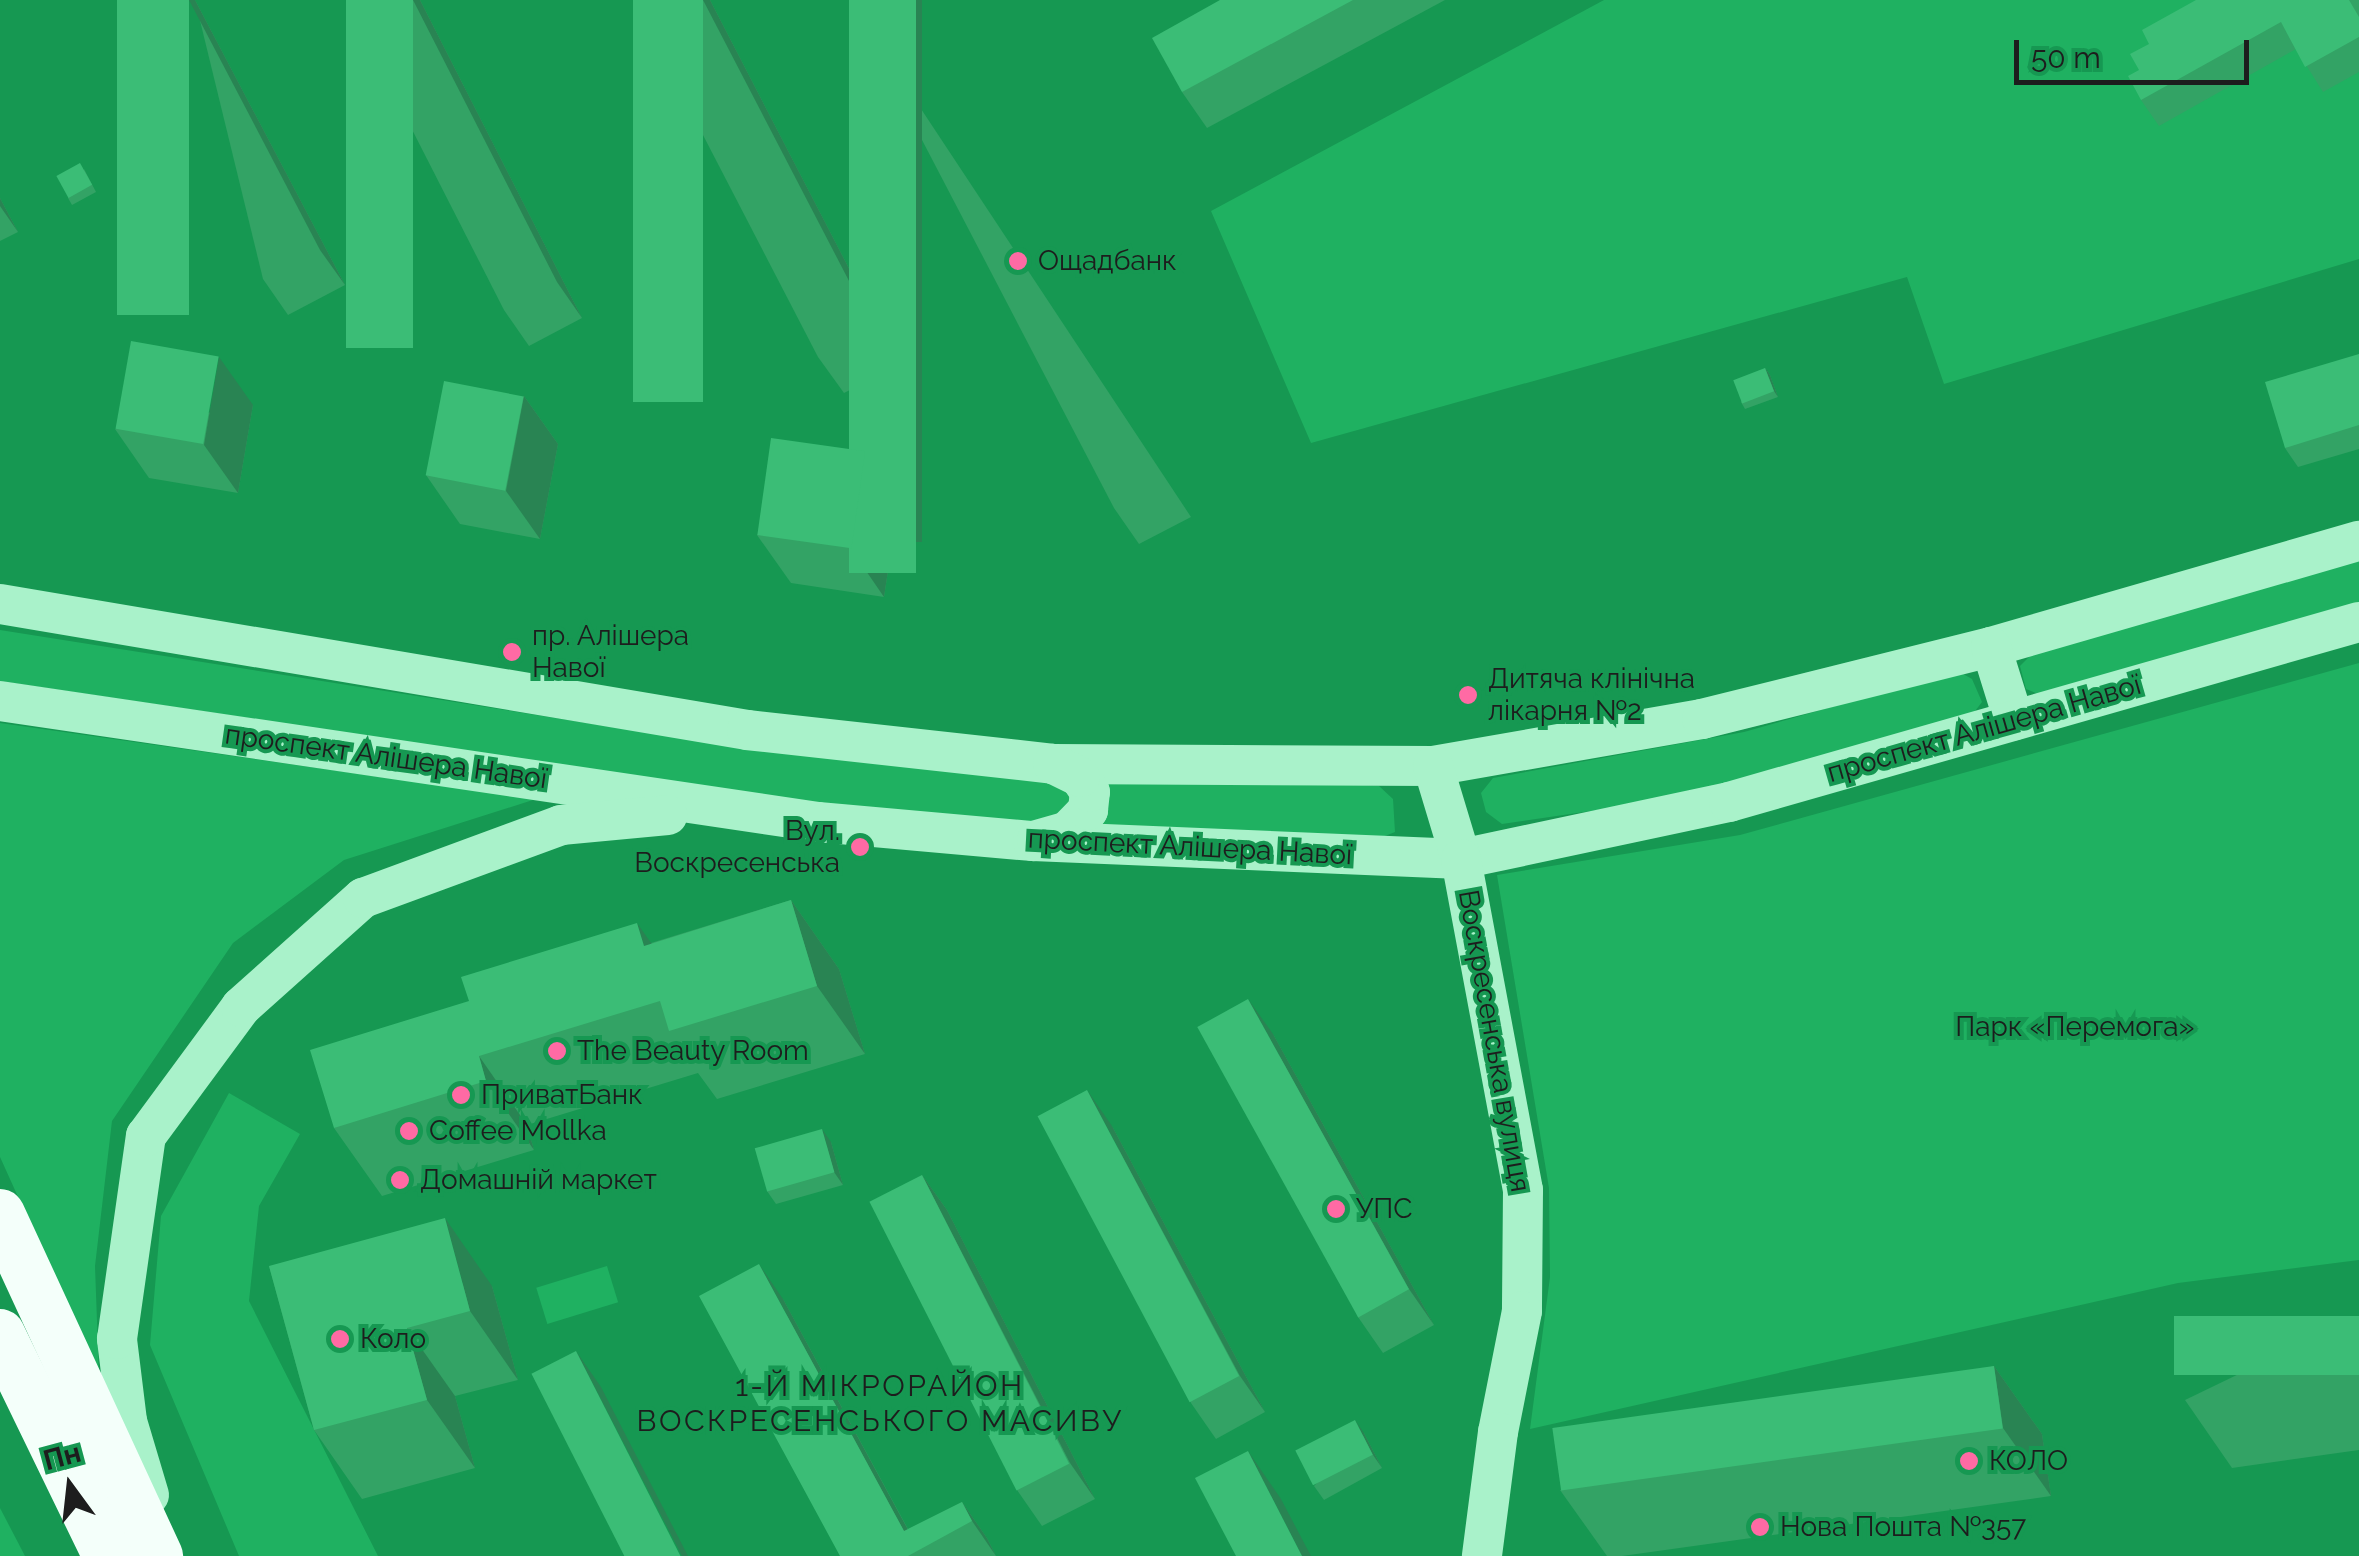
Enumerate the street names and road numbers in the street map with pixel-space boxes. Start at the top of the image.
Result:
street label: проспект Алішера Навої [1823,668,2145,790]
street label: проспект Алішера Навої [222,718,550,796]
street label: проспект Алішера Навої [1027,822,1353,872]
street label: Воскресенська вулиця [1451,887,1537,1195]

